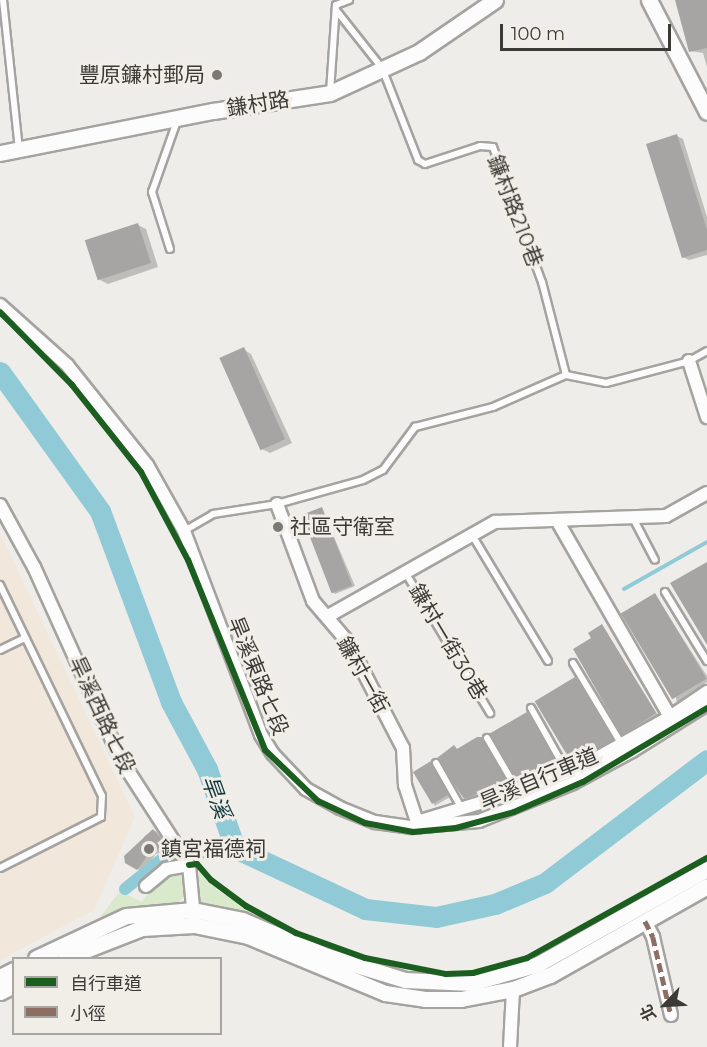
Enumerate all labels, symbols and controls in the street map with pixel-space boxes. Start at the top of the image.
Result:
scale bar [503,12,674,50]
text: 100 m [511,23,565,45]
place label: 豐原鐮村郵局 [79,62,205,88]
marker: 豐原鐮村郵局 [210,68,224,82]
street label: 鎌村路 [225,87,291,121]
street label: 鐮村路210巷 [482,152,548,270]
place label: 社區守衛室 [290,514,395,540]
marker: 社區守衛室 [271,520,285,534]
street label: 鎌村一街30巷 [404,579,492,705]
street label: 旱溪東路七段 [223,613,293,739]
street label: 鐮村一街 [332,632,394,718]
street label: 旱溪西路七段 [64,653,140,777]
street label: 旱溪自行車道 [476,743,602,815]
water label: 旱溪 [196,772,236,822]
place label: 鎮宮福德祠 [161,836,266,862]
marker: 鎮宮福德祠 [142,842,156,856]
legend [12,957,222,1035]
text: 自行車道 [70,973,142,995]
north arrow [635,975,695,1035]
text: 北 [636,1002,660,1024]
text: 小徑 [70,1003,106,1025]

